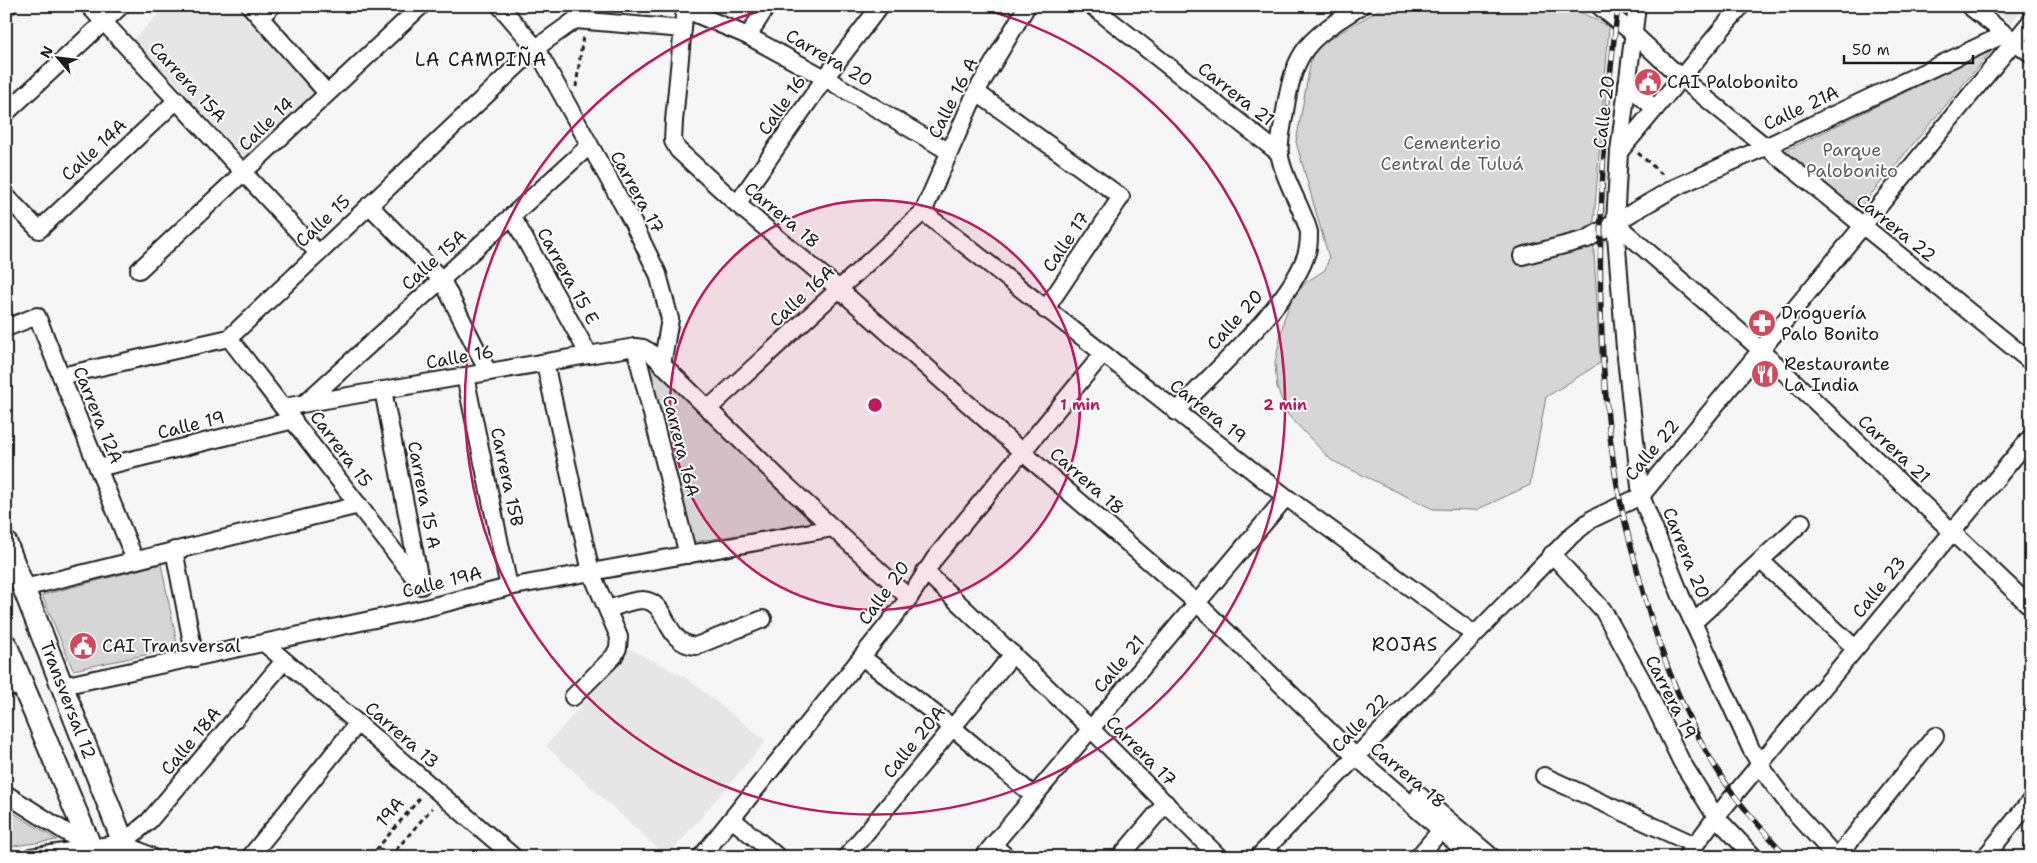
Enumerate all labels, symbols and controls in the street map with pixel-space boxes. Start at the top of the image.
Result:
street label: Carrera 20 [781,24,877,92]
north arrow [32,32,82,82]
scale bar [1844,32,1973,64]
street label: Carrera 15A [144,36,232,128]
text: 50 m [1852,40,1890,60]
text: N [36,43,57,61]
district label: LA CAMPIÑA [415,46,547,72]
street label: Calle 16 A [922,54,984,142]
street label: Carrera 21 [1193,57,1279,131]
public building icon: CAI Palobonito [1633,67,1663,97]
street label: Calle 16 [753,70,811,140]
place label: CAI Palobonito [1667,70,1798,94]
street label: Calle 20 [1588,74,1620,150]
street label: Calle 21A [1759,80,1843,136]
street label: Calle 14 [233,92,299,156]
street label: Calle 14A [56,114,132,186]
park label: Cementerio Central de Tuluá [1381,131,1523,176]
park label: Parque Palobonito [1806,138,1898,183]
street label: Carrera 17 [604,146,670,238]
street label: Carrera 18 [739,176,825,254]
street label: Carrera 22 [1851,188,1941,268]
street label: Calle 15 [290,189,356,253]
street label: Calle 17 [1037,207,1095,277]
street label: Carrera 15 E [531,223,605,329]
street label: Calle 15A [396,224,472,296]
street label: Calle 16A [764,260,840,332]
street label: Calle 20 [1201,285,1269,355]
place label: Droguería Palo Bonito [1781,301,1879,346]
pharmacy icon: Droguería Palo Bonito [1747,308,1777,338]
street label: Calle 16 [424,339,496,375]
place label: Restaurante La India [1784,352,1890,397]
restaurant icon: Restaurante La India [1750,359,1780,389]
street label: Carrera 12A [68,363,128,467]
street label: Carrera 19 [1165,373,1251,449]
street label: Carrera 16A [657,393,705,499]
text: 1 min [1060,395,1100,415]
text: 2 min [1263,395,1307,415]
centre of rings [866,396,884,414]
street label: Calle 19 [155,405,227,445]
street label: Carrera 15 [304,406,378,492]
street label: Carrera 21 [1853,409,1935,489]
street label: Calle 22 [1619,414,1685,486]
street label: Carrera 15B [485,425,529,529]
street label: Carrera 15 A [402,439,446,551]
street label: Carrera 18 [1045,442,1129,520]
street label: Carrera 20 [1657,504,1715,602]
street label: Calle 23 [1847,551,1911,623]
street label: Calle 20 [853,556,915,630]
street label: Calle 19A [400,561,484,603]
street label: Calle 21 [1088,630,1150,698]
public building icon: CAI Transversal [68,631,98,661]
district label: ROJAS [1372,632,1438,657]
place label: CAI Transversal [102,634,241,658]
street label: Transversal 12 [34,637,102,763]
street label: Carrera 19 [1640,651,1702,743]
street label: Calle 22 [1326,688,1394,758]
street label: Carrera 13 [360,696,444,774]
street label: Calle 20A [877,701,951,783]
street label: Calle 18A [156,702,226,780]
street label: Carrera 17 [1100,710,1182,792]
street label: Carrera 18 [1365,736,1451,814]
street label: 19A [370,792,410,832]

